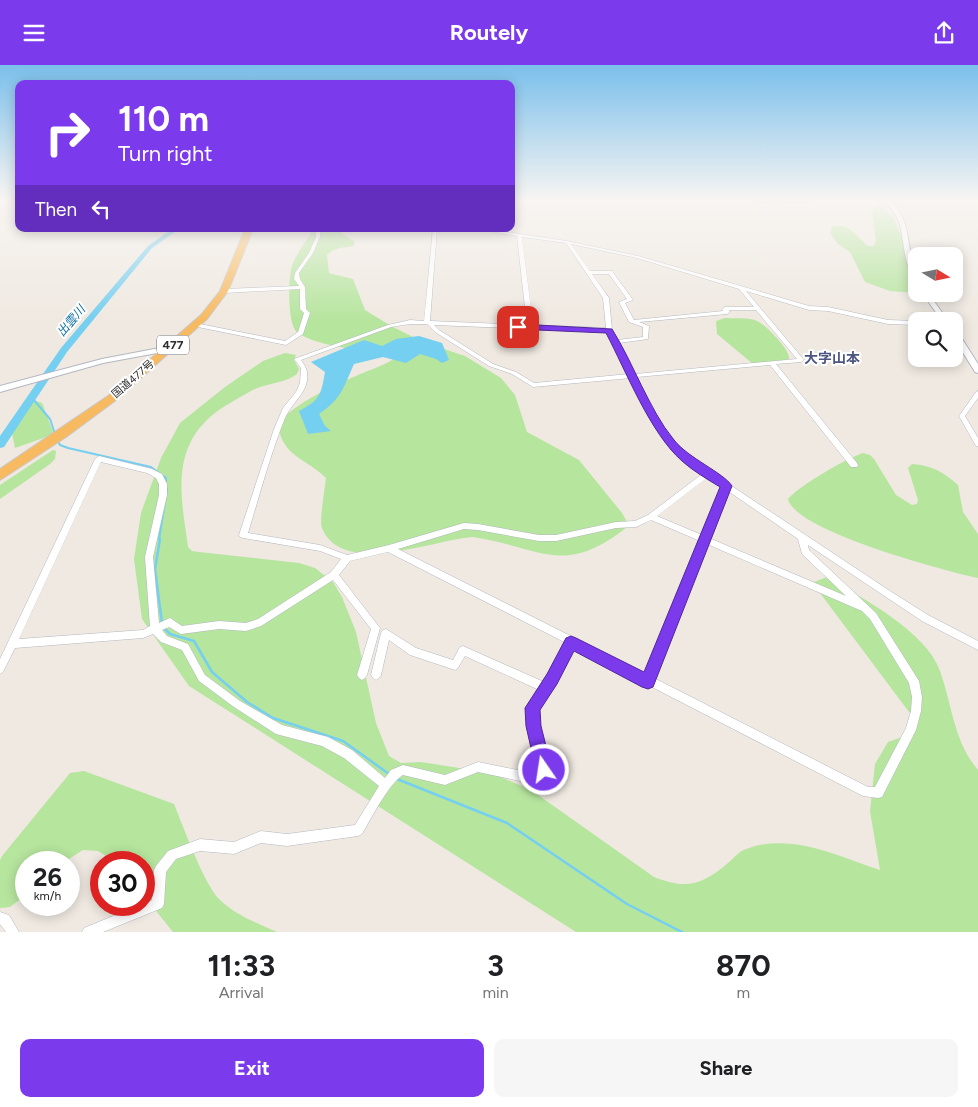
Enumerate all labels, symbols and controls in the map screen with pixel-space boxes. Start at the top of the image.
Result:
icon: menu [20,19,48,47]
text: Routely [450,19,528,46]
icon: share [930,19,958,47]
text: 110 m [118,98,209,140]
icon: right [35,100,100,165]
text: Turn right [118,140,213,167]
icon: left [87,195,115,223]
text: Then [35,198,77,221]
north arrow [908,247,962,303]
map controls [908,247,963,367]
water label: 出雲川 [54,301,89,339]
pin [497,306,539,348]
button: search [908,312,963,367]
icon: arrive [504,313,532,341]
road number: 477 [157,335,189,355]
district label: 大字山本 [804,350,860,367]
street label: 国道477号 [109,357,157,401]
position arrow [517,743,569,795]
speed limit sign: 30 [90,851,155,916]
text: 26 [33,862,62,892]
text: km/h [34,889,61,903]
text: 11:33 [207,947,275,984]
text: 3 [487,947,504,984]
text: 870 [716,947,771,984]
text: Arrival [219,983,264,1002]
text: min [482,983,509,1002]
text: m [737,983,750,1002]
button: Exit [20,1039,484,1097]
button: Share [494,1039,958,1097]

